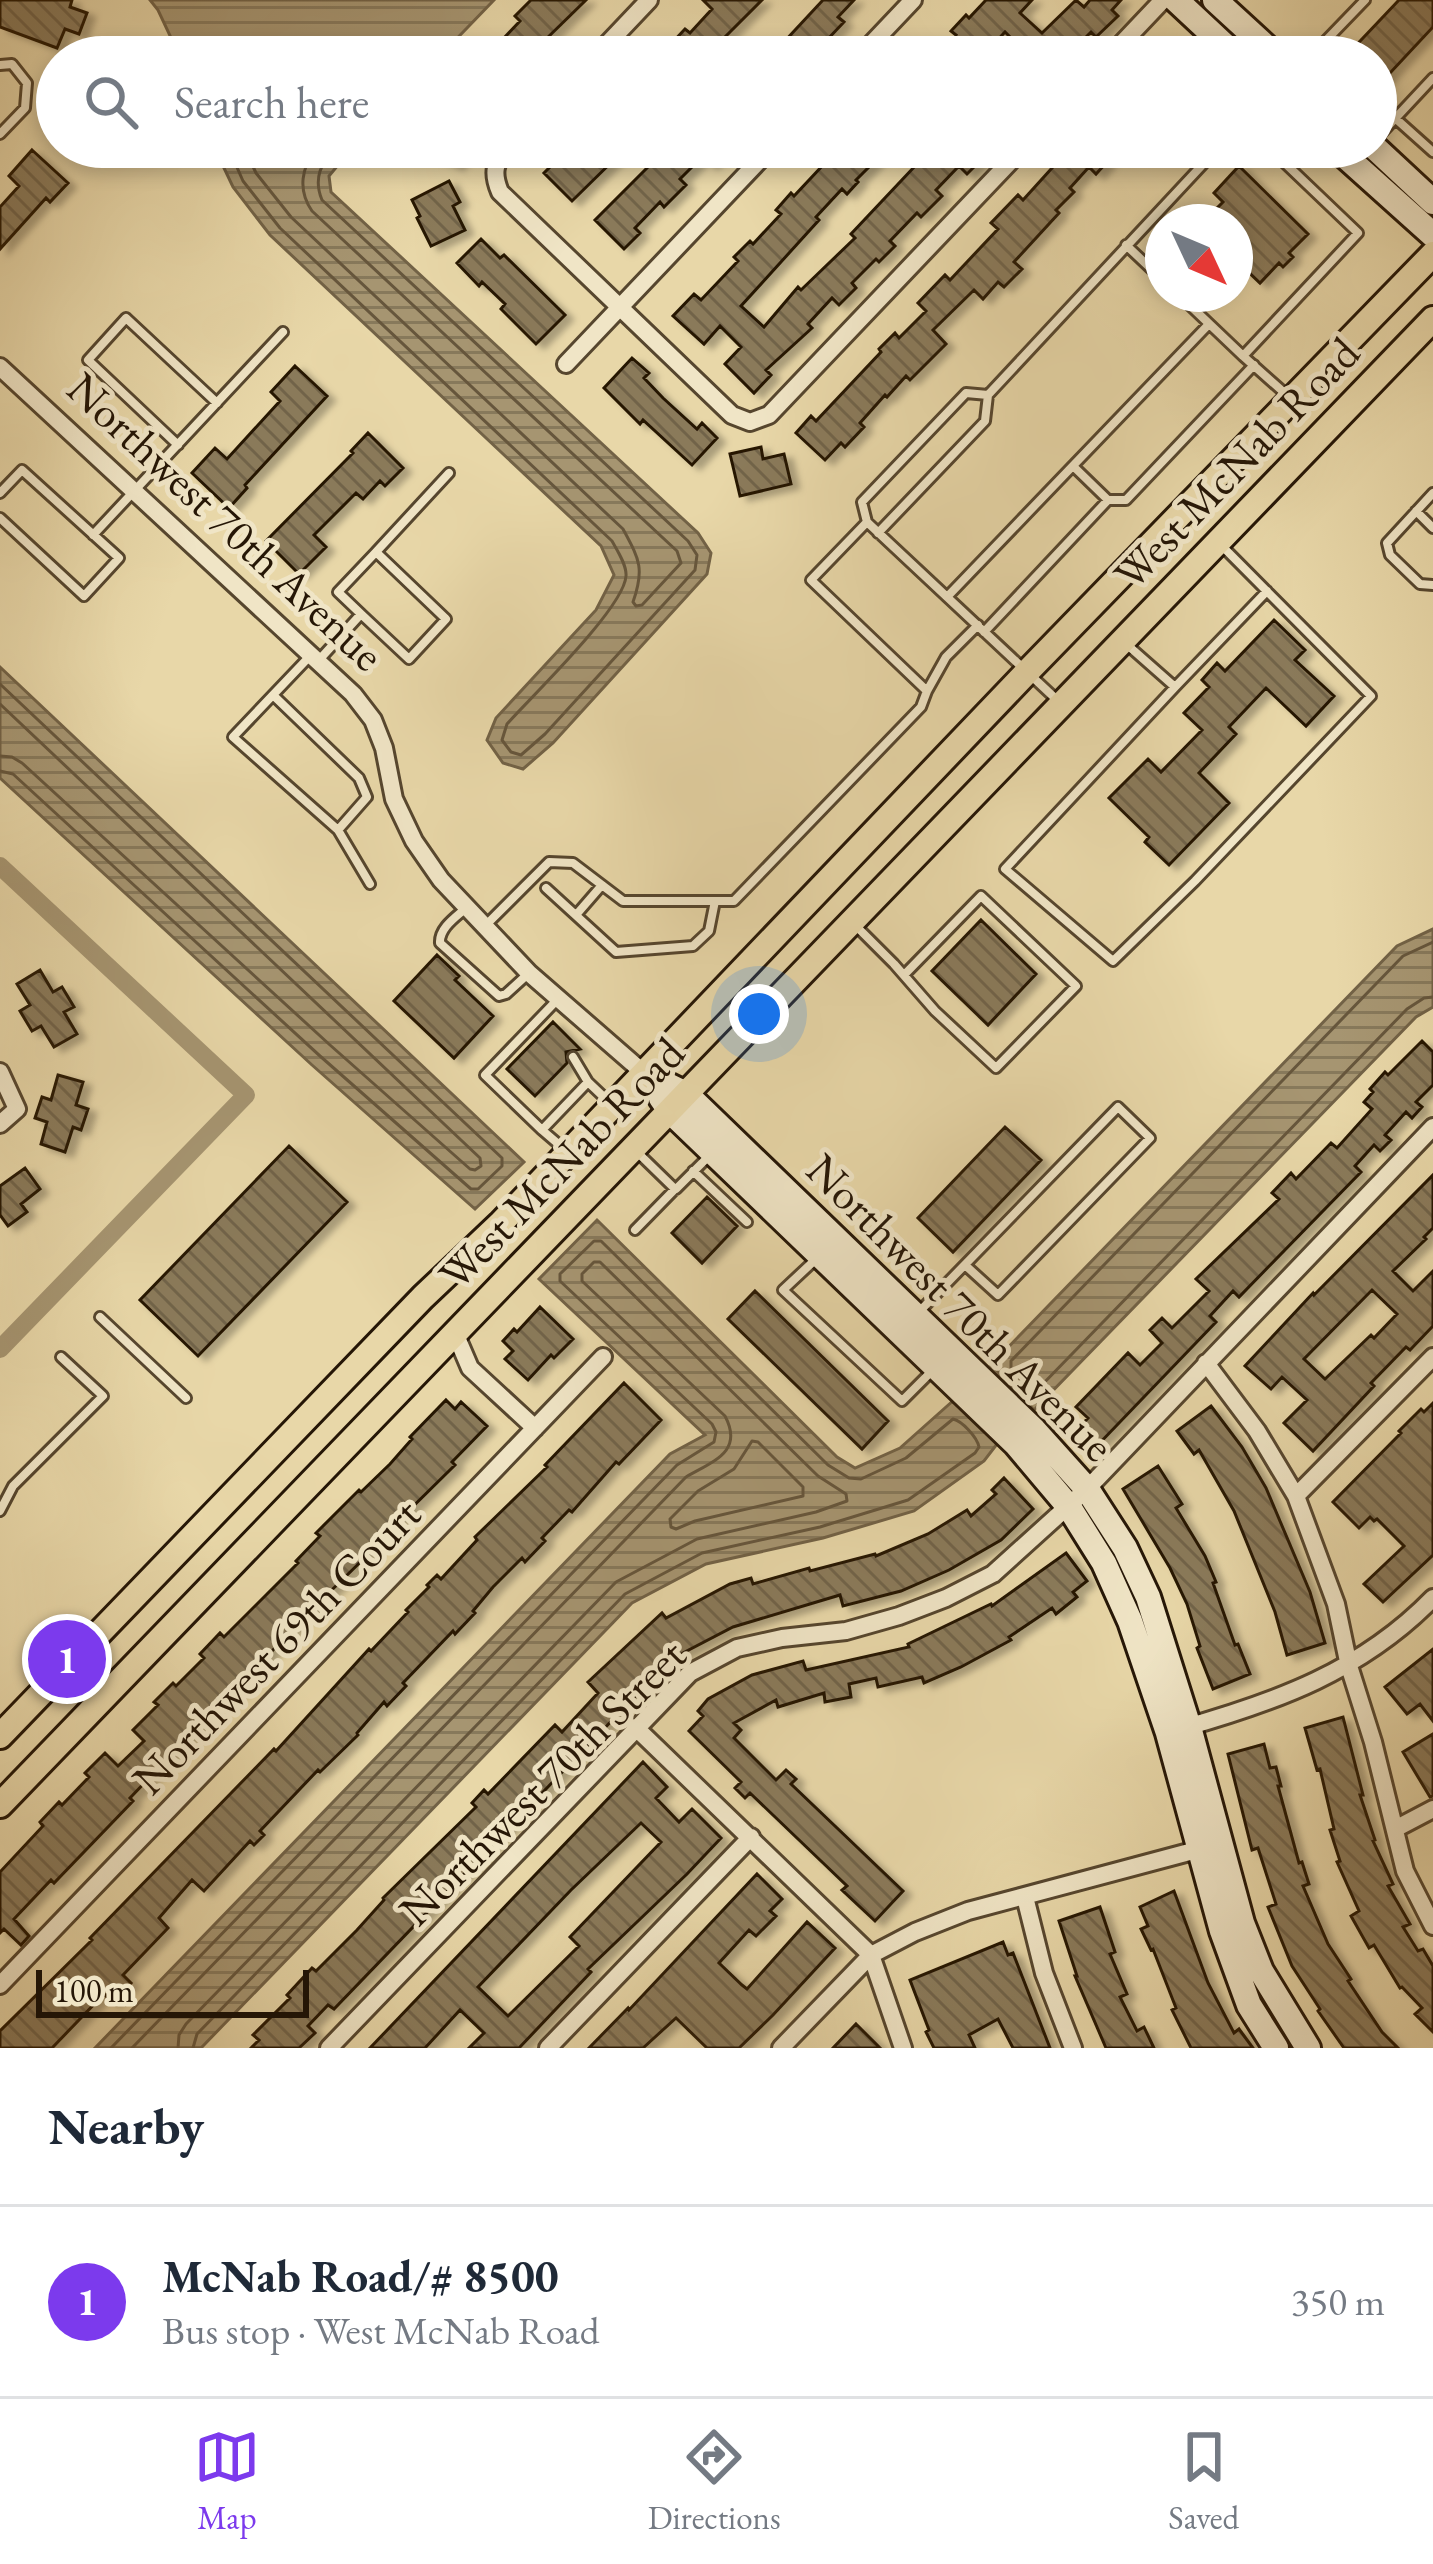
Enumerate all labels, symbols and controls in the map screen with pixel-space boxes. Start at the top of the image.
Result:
search box [36,36,1397,168]
icon: search [78,69,144,135]
text: Search here [174,73,369,131]
north arrow [1145,204,1253,312]
street label: West McNab Road [1101,324,1372,602]
street label: Northwest 70th Avenue [55,359,397,683]
your location [729,984,789,1044]
street label: West McNab Road [426,1024,697,1302]
street label: Northwest 70th Avenue [795,1141,1127,1473]
street label: Northwest 69th Court [119,1485,433,1807]
pin: 1 [28,1614,106,1704]
street label: Northwest 70th Street [386,1626,698,1938]
scale bar [36,1964,309,2017]
text: 100 m [54,1969,134,2012]
text: Nearby [48,2093,204,2159]
text: McNab Road/# 8500 [162,2247,559,2305]
text: 1 [77,2276,97,2327]
text: 350 m [1291,2276,1385,2327]
text: Bus stop · West McNab Road [162,2305,600,2356]
tab: Map [194,2424,260,2539]
tab: Directions [648,2424,781,2539]
tab: Saved [1168,2424,1239,2539]

